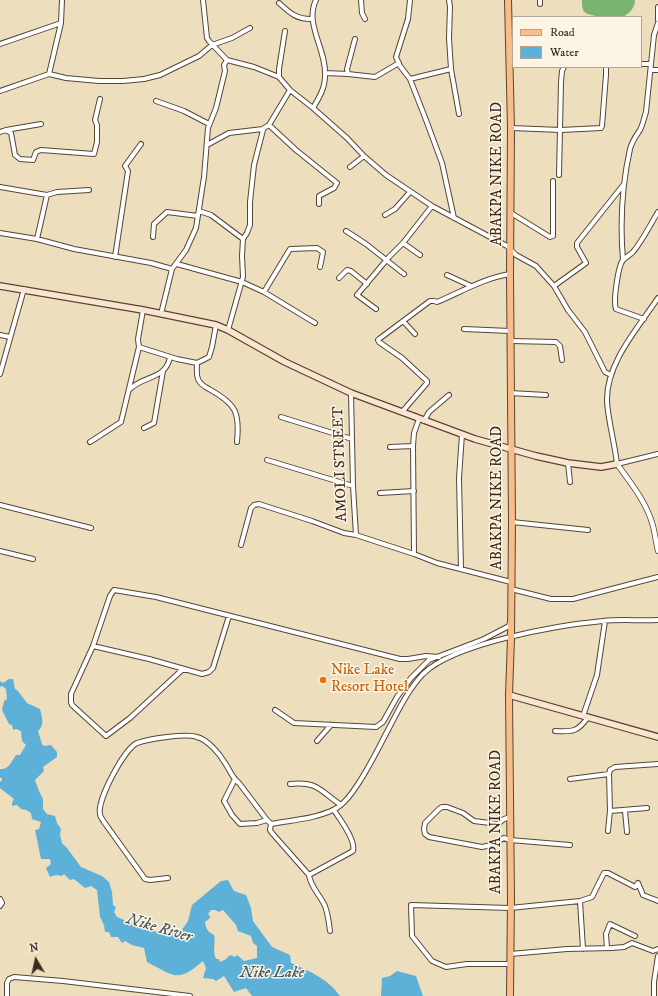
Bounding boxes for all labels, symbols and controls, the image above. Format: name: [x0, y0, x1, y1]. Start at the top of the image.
legend: [512, 16, 642, 68]
text: Road: [550, 25, 575, 40]
text: Water: [550, 45, 579, 60]
street label: ABAKPA NIKE ROAD: [489, 102, 507, 246]
street label: AMOLI STREET: [330, 406, 352, 522]
street label: ABAKPA NIKE ROAD: [489, 426, 507, 570]
place label: Nike Lake Resort Hotel: [331, 662, 408, 697]
marker: Nike Lake Resort Hotel: [318, 675, 328, 685]
street label: ABAKPA NIKE ROAD: [488, 750, 506, 894]
water label: Nike River: [124, 910, 194, 948]
north arrow: [16, 940, 56, 980]
text: N: [29, 941, 40, 956]
water label: Nike Lake: [240, 964, 304, 984]

